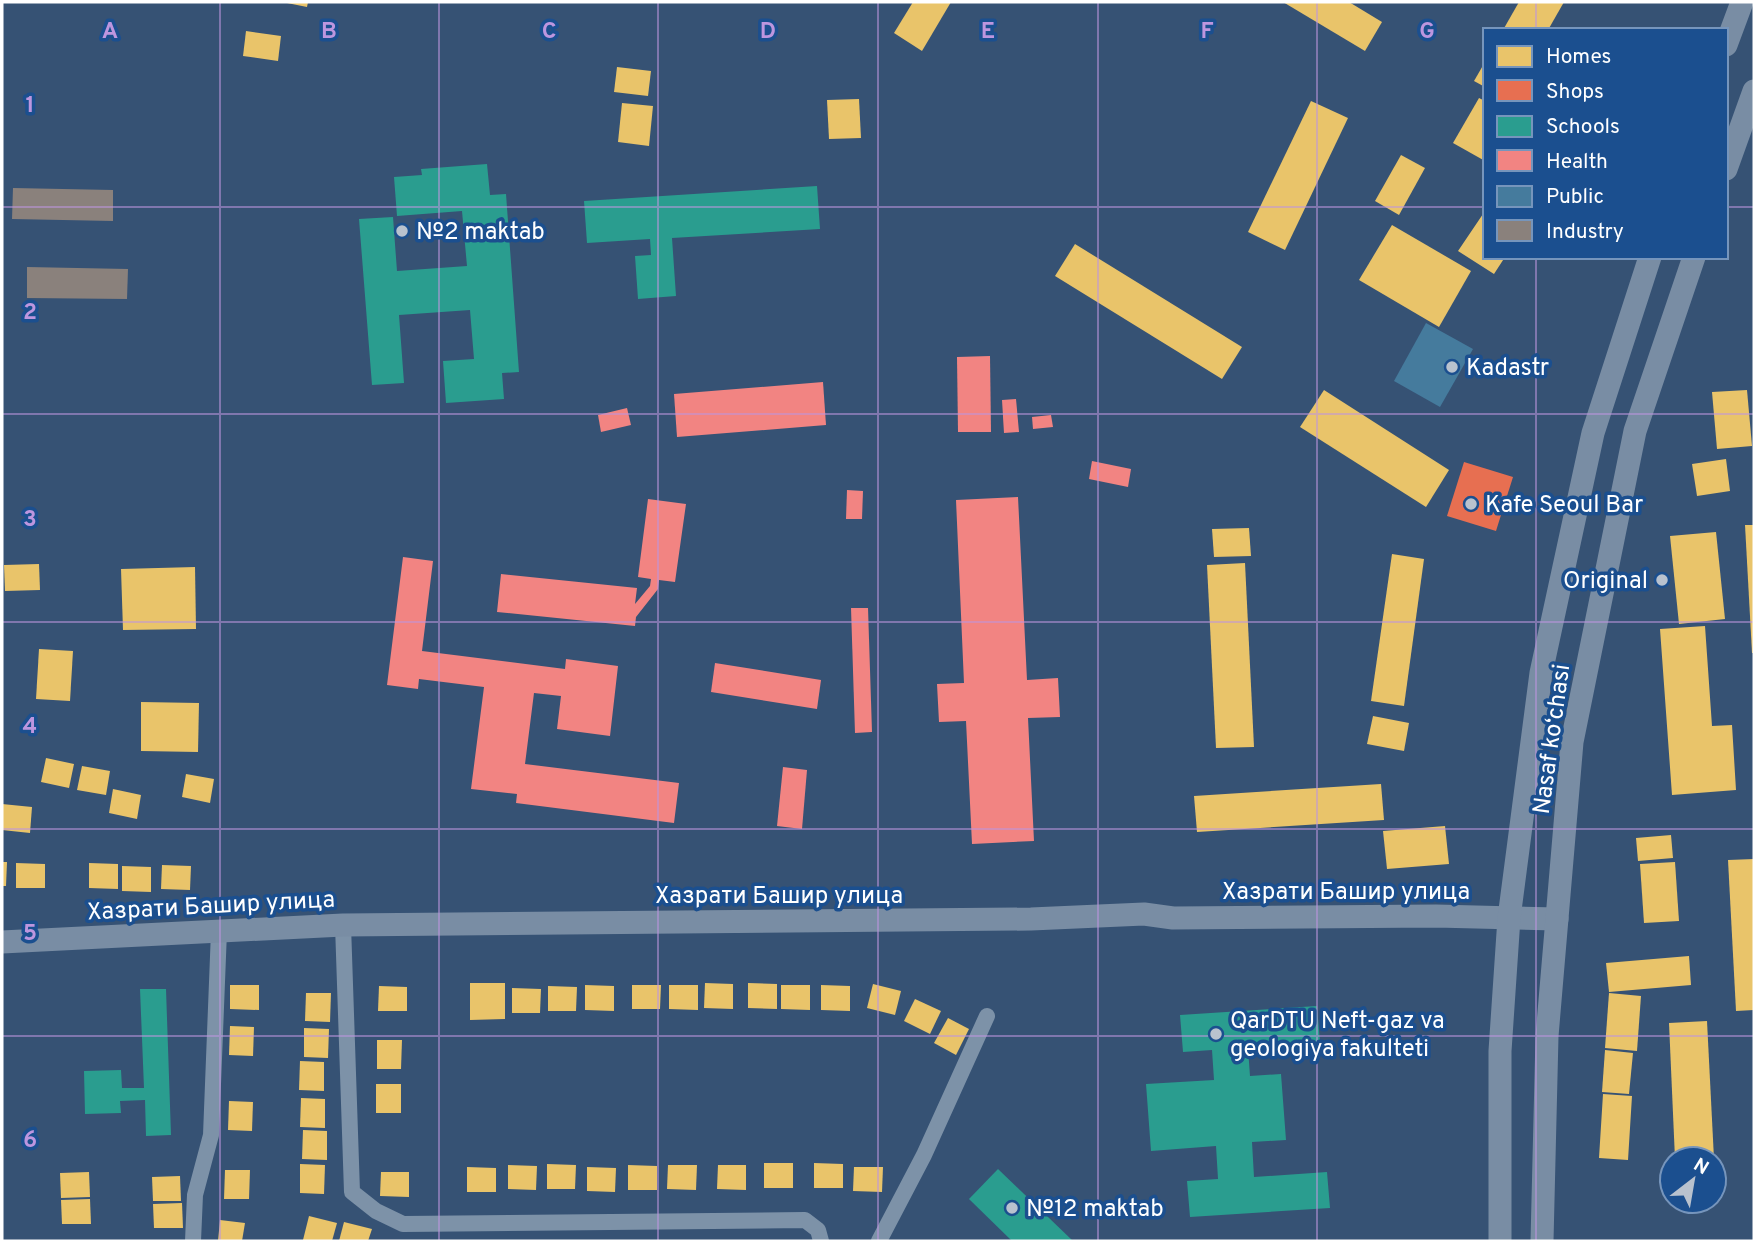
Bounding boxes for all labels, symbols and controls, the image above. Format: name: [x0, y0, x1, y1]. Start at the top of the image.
text: A: [102, 18, 118, 47]
text: B: [321, 18, 337, 47]
text: C: [542, 18, 556, 47]
text: D: [760, 18, 776, 47]
text: E: [981, 18, 995, 47]
text: F: [1200, 18, 1214, 47]
text: G: [1419, 18, 1435, 47]
legend: [1483, 28, 1728, 259]
text: Homes: [1546, 44, 1611, 71]
text: Shops: [1546, 79, 1604, 106]
text: 1: [25, 92, 35, 121]
text: Schools: [1546, 114, 1620, 141]
text: Health: [1546, 149, 1608, 176]
text: Public: [1546, 184, 1604, 211]
place label: №2 maktab: [416, 218, 545, 248]
text: Industry: [1546, 219, 1624, 246]
marker: №2 maktab: [394, 223, 410, 239]
text: 2: [23, 299, 37, 328]
place label: Kadastr: [1466, 354, 1549, 384]
marker: Kadastr: [1444, 359, 1460, 375]
place label: Kafe Seoul Bar: [1485, 491, 1643, 521]
marker: Kafe Seoul Bar: [1463, 496, 1479, 512]
text: 3: [23, 506, 37, 535]
place label: Original: [1563, 567, 1648, 597]
marker: Original: [1654, 572, 1670, 588]
street label: Nasaf ko‘chasi: [1528, 662, 1578, 816]
text: 4: [23, 713, 37, 742]
street label: Хазрати Башир улица: [1222, 878, 1470, 908]
street label: Хазрати Башир улица: [655, 882, 903, 912]
street label: Хазрати Башир улица: [86, 886, 336, 928]
text: 5: [23, 920, 37, 949]
place label: QarDTU Neft-gaz va geologiya fakulteti: [1230, 1007, 1445, 1065]
marker: QarDTU Neft-gaz va geologiya fakulteti: [1208, 1026, 1224, 1042]
text: 6: [23, 1127, 37, 1156]
north arrow: [1658, 1145, 1728, 1215]
text: N: [1689, 1153, 1713, 1181]
place label: №12 maktab: [1026, 1195, 1164, 1225]
marker: №12 maktab: [1004, 1200, 1020, 1216]

